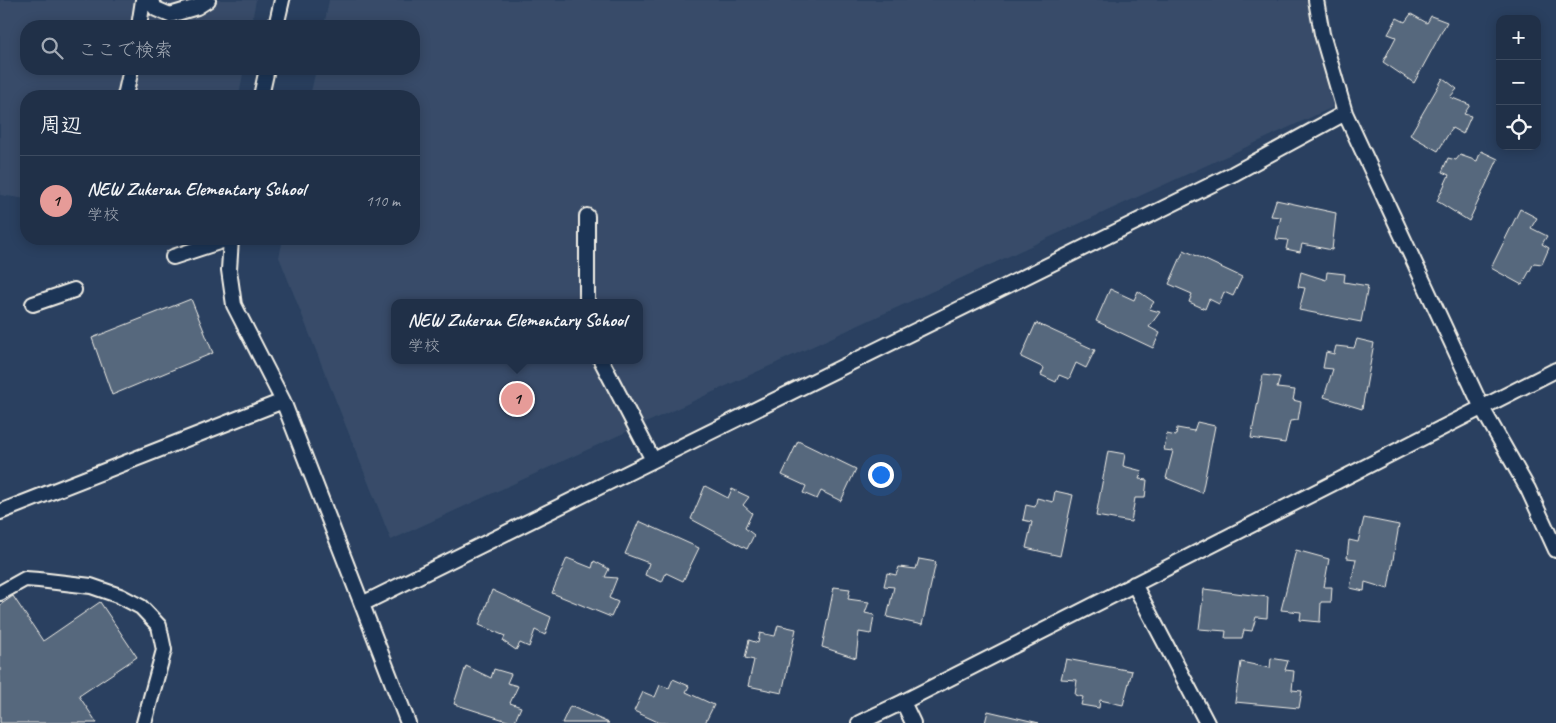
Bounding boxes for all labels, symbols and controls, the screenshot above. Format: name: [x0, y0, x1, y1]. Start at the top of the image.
map controls: [1496, 15, 1541, 150]
button: +: [1496, 15, 1541, 60]
search box: [20, 20, 420, 75]
icon: search: [38, 34, 66, 62]
text: ここで検索: [78, 38, 173, 62]
button: −: [1496, 60, 1541, 105]
button: locate: [1496, 105, 1541, 150]
text: 周辺: [40, 112, 82, 138]
text: NEW Zukeran Elementary School: [87, 177, 306, 201]
text: 1: [52, 191, 60, 211]
text: 110 m: [366, 191, 400, 211]
text: 学校: [87, 205, 119, 225]
popup: [391, 299, 643, 364]
text: NEW Zukeran Elementary School: [408, 308, 626, 332]
text: 学校: [408, 336, 440, 356]
pin: 1: [501, 380, 533, 418]
your location: [868, 462, 894, 488]

